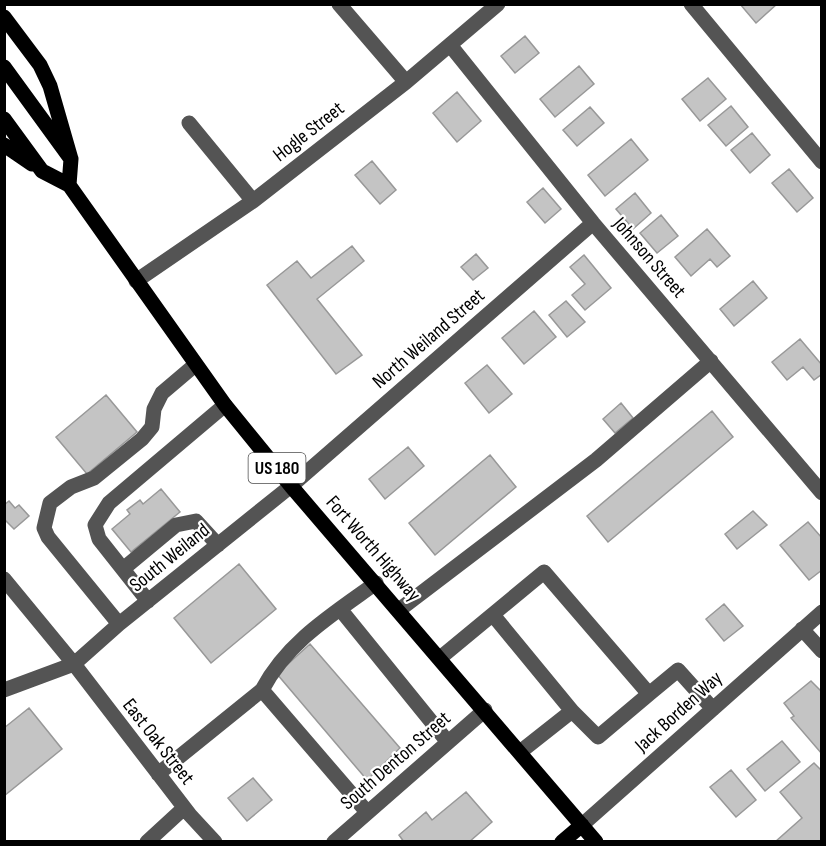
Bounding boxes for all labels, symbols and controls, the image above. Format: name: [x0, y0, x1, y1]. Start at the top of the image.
street label: Hogle Street: [268, 97, 349, 167]
street label: Johnson Street: [607, 212, 691, 303]
street label: North Weiland Street: [368, 284, 490, 394]
road number: US 180: [248, 453, 306, 483]
street label: Fort Worth Highway: [321, 491, 426, 607]
street label: South Weiland: [125, 518, 214, 597]
street label: Jack Borden Way: [629, 666, 727, 758]
street label: East Oak Street: [117, 694, 199, 789]
street label: South Denton Street: [336, 706, 456, 815]

